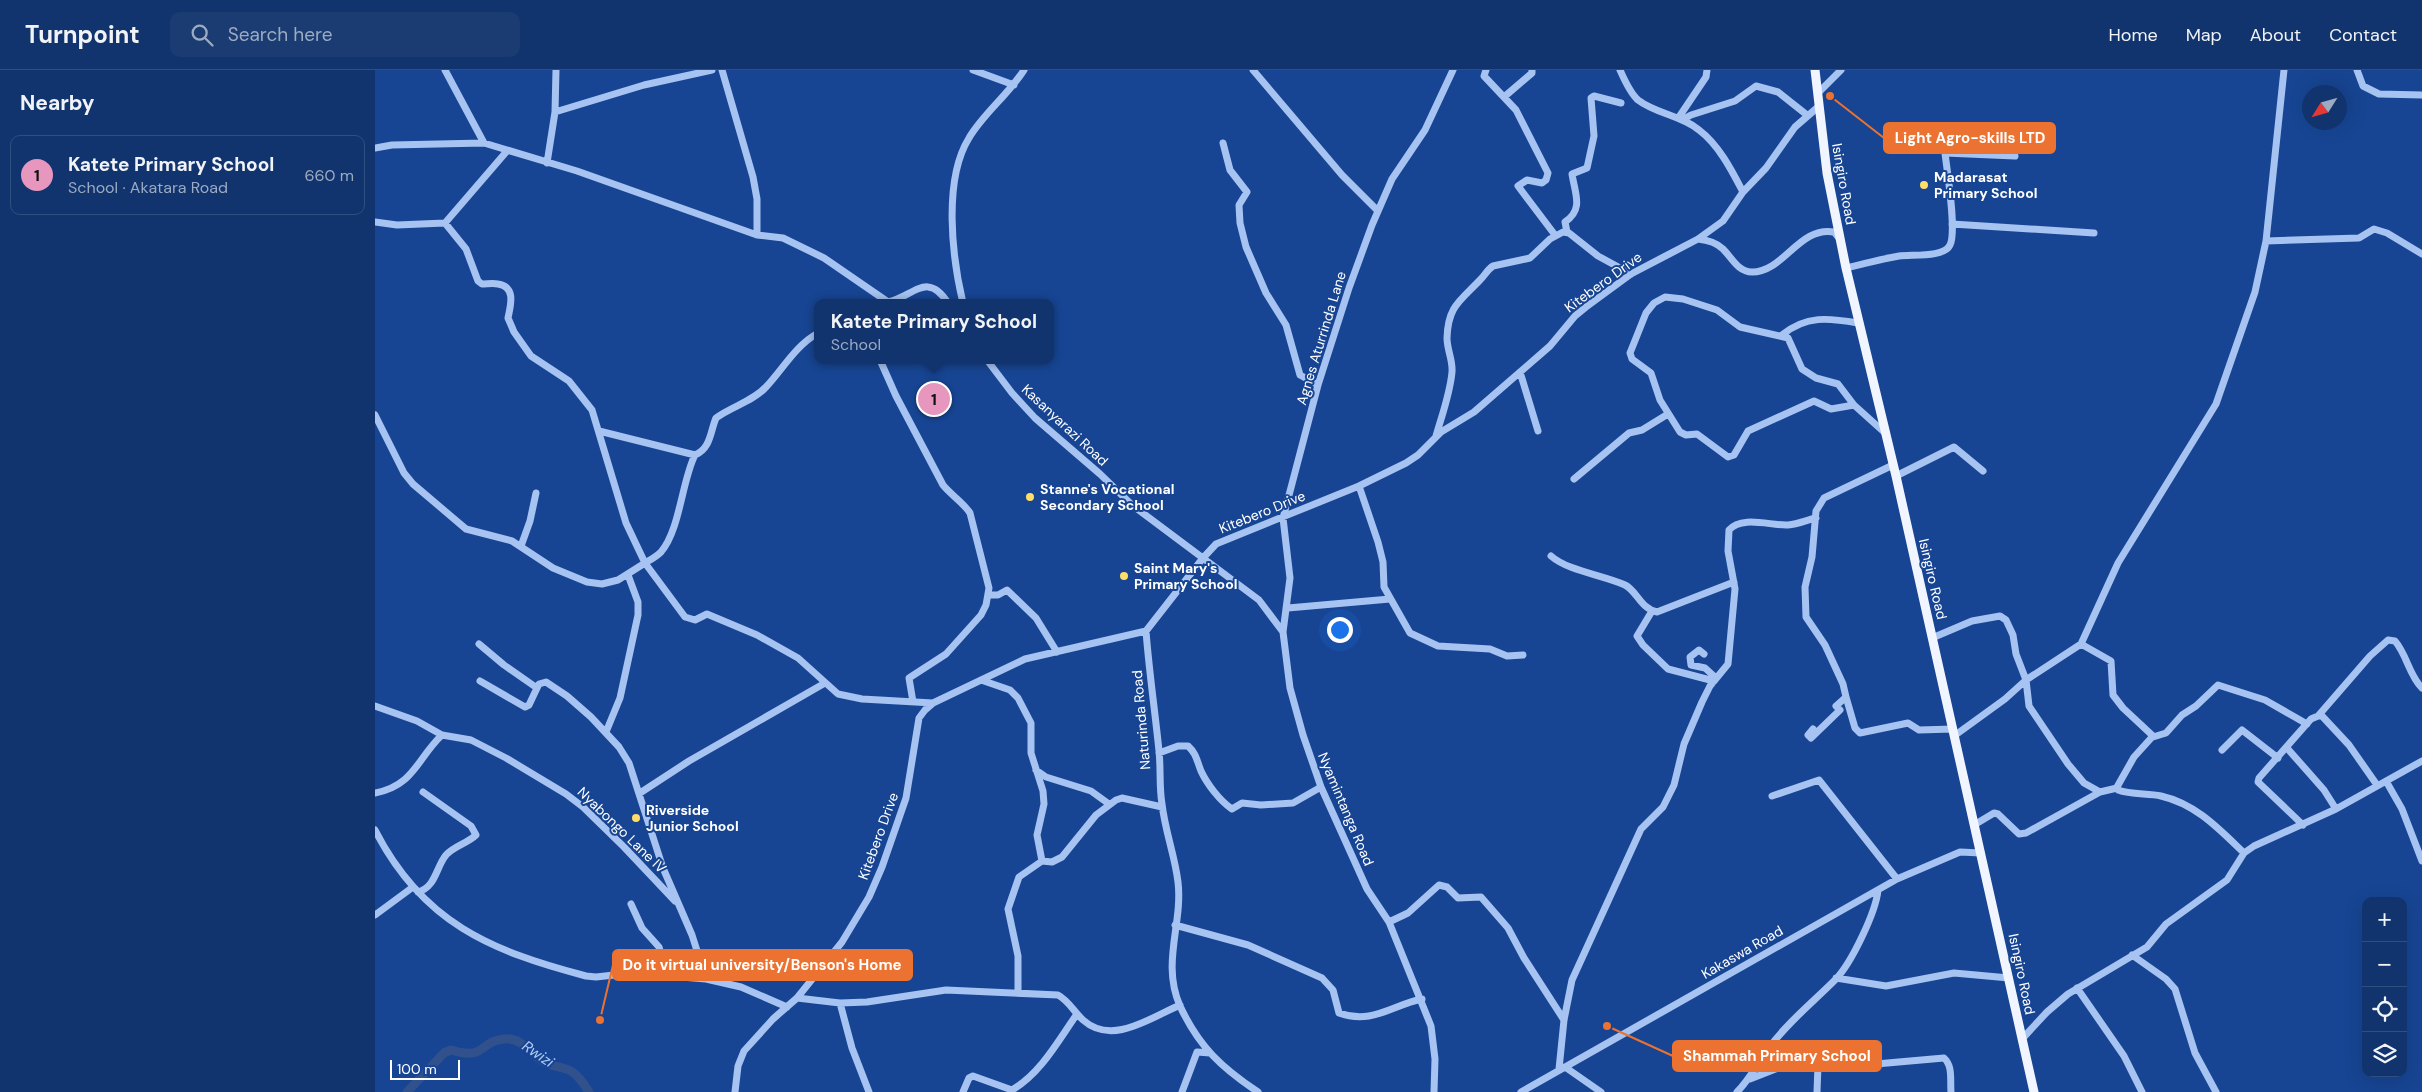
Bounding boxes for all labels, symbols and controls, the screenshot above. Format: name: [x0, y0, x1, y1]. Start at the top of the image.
search box: [170, 12, 520, 57]
text: Turnpoint: [25, 19, 140, 50]
icon: search: [188, 21, 216, 49]
text: Search here: [228, 22, 333, 47]
text: Home: [2108, 23, 2158, 47]
text: Map: [2186, 23, 2222, 47]
text: About: [2250, 23, 2301, 47]
text: Contact: [2329, 23, 2397, 47]
north arrow: [2302, 85, 2347, 130]
text: Nearby: [20, 89, 94, 117]
callout: Light Agro-skills LTD: [1884, 123, 2055, 153]
text: Light Agro-skills LTD: [1895, 128, 2045, 148]
street label: Isingiro Road: [1828, 142, 1860, 226]
text: Katete Primary School: [68, 152, 274, 177]
text: 1: [34, 165, 40, 186]
text: 660 m: [304, 165, 354, 186]
place label: Madarasat Primary School: [1934, 168, 2037, 202]
text: School · Akatara Road: [68, 177, 228, 198]
marker: Madarasat Primary School: [1918, 179, 1930, 191]
street label: Kitebero Drive: [1561, 248, 1645, 316]
street label: Agnes Aturrinda Lane: [1292, 269, 1350, 407]
popup: [814, 299, 1054, 364]
text: Katete Primary School: [831, 309, 1037, 334]
text: School: [831, 334, 881, 355]
pin: 1: [918, 380, 950, 418]
street label: Kasanyarazi Road: [1018, 380, 1112, 470]
place label: Stanne's Vocational Secondary School: [1040, 480, 1174, 514]
street label: Kitebero Drive: [1216, 486, 1308, 538]
marker: Stanne's Vocational Secondary School: [1024, 491, 1036, 503]
street label: Isingiro Road: [1915, 537, 1951, 621]
place label: Saint Mary's Primary School: [1134, 559, 1237, 593]
marker: Saint Mary's Primary School: [1118, 570, 1130, 582]
your location: [1327, 617, 1353, 643]
street label: Naturinda Road: [1128, 669, 1154, 771]
street label: Nyamintanga Road: [1314, 750, 1378, 868]
street label: Nyabongo Lane IV: [574, 783, 671, 877]
street label: Kitebero Drive: [854, 790, 902, 882]
place label: Riverside Junior School: [646, 801, 739, 835]
marker: Riverside Junior School: [630, 812, 642, 824]
map controls: [2362, 897, 2407, 1077]
button: +: [2362, 897, 2407, 942]
street label: Kakaswa Road: [1698, 921, 1786, 983]
street label: Isingiro Road: [2005, 932, 2039, 1016]
button: −: [2362, 942, 2407, 987]
callout: Do it virtual university/Benson's Home: [613, 950, 912, 980]
text: Do it virtual university/Benson's Home: [622, 955, 902, 975]
button: locate: [2362, 987, 2407, 1032]
button: layers: [2362, 1032, 2407, 1077]
water label: Rwizi: [518, 1036, 558, 1072]
callout: Shammah Primary School: [1673, 1041, 1881, 1071]
text: Shammah Primary School: [1683, 1046, 1871, 1066]
scale bar: [390, 1057, 460, 1080]
text: 100 m: [397, 1060, 437, 1078]

